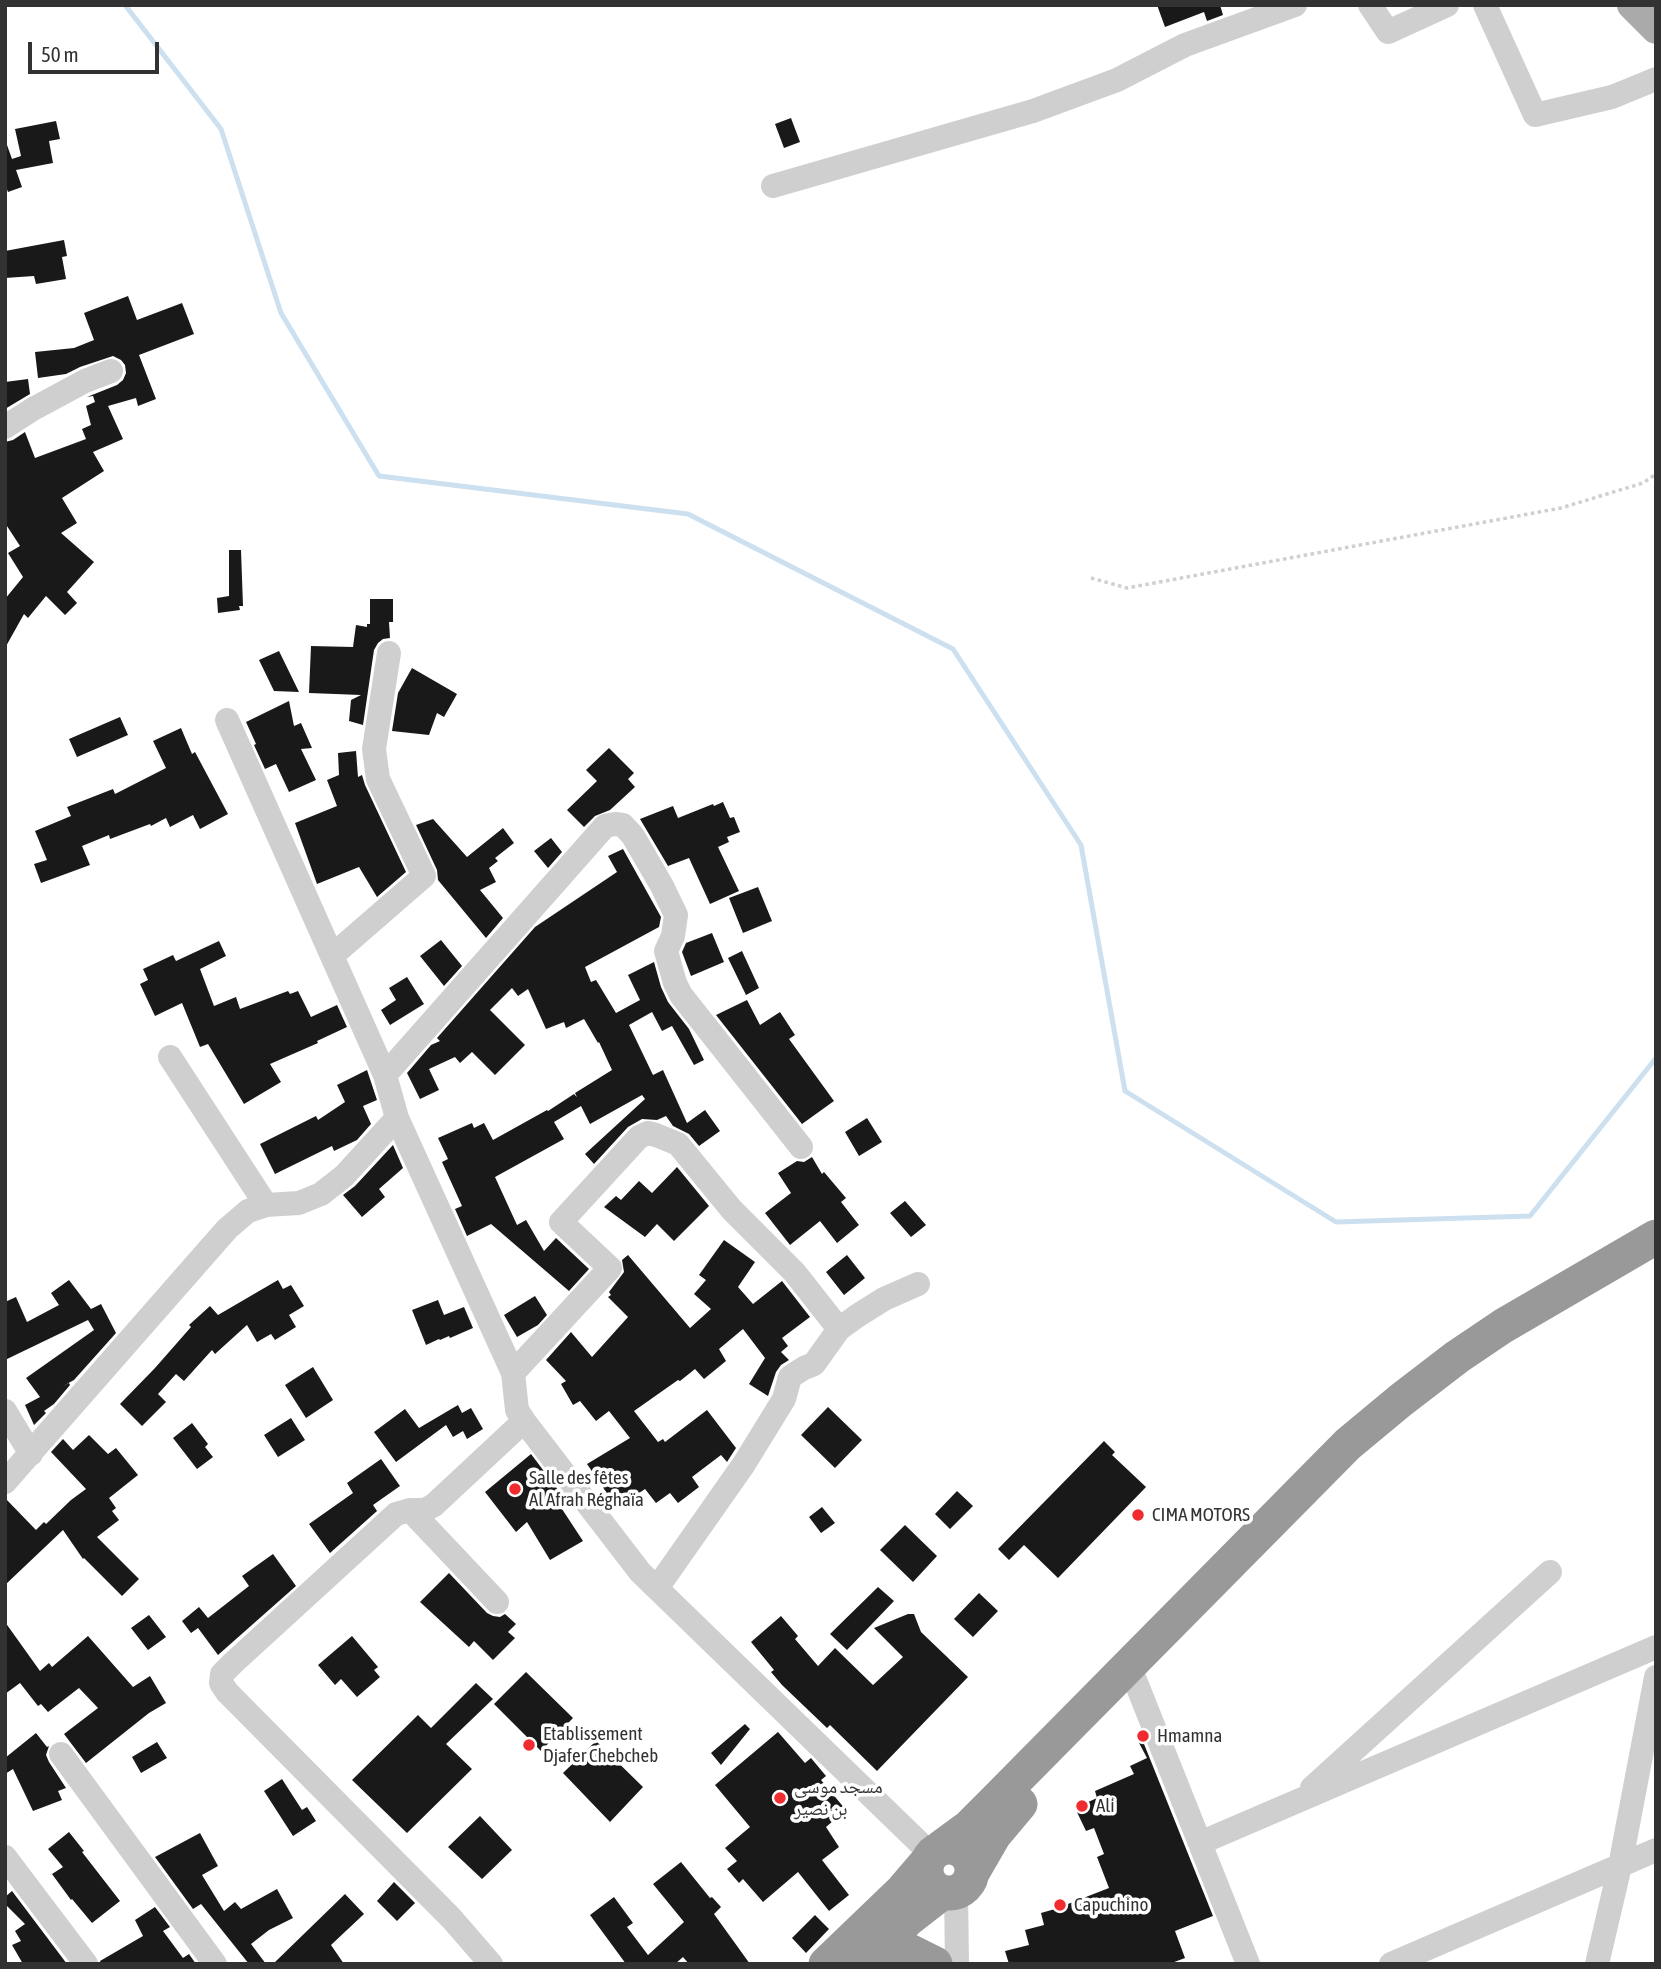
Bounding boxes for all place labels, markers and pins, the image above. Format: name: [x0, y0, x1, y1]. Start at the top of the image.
place label: Salle des fêtes Al Afrah Réghaïa: [529, 1467, 644, 1511]
marker: Salle des fêtes Al Afrah Réghaïa: [507, 1481, 523, 1497]
place label: CIMA MOTORS: [1152, 1504, 1250, 1526]
marker: CIMA MOTORS: [1130, 1507, 1146, 1523]
place label: Etablissement Djafer Chebcheb: [543, 1723, 658, 1767]
place label: Hmamna: [1157, 1725, 1222, 1747]
marker: Hmamna: [1135, 1728, 1151, 1744]
marker: Etablissement Djafer Chebcheb: [521, 1737, 537, 1753]
place label: مسجد موسى بن نصير: [794, 1776, 883, 1820]
marker: مسجد موسى بن نصير: [772, 1790, 788, 1806]
place label: Ali: [1096, 1795, 1115, 1817]
marker: Ali: [1074, 1798, 1090, 1814]
place label: Capuchino: [1074, 1894, 1148, 1916]
marker: Capuchino: [1052, 1897, 1068, 1913]

